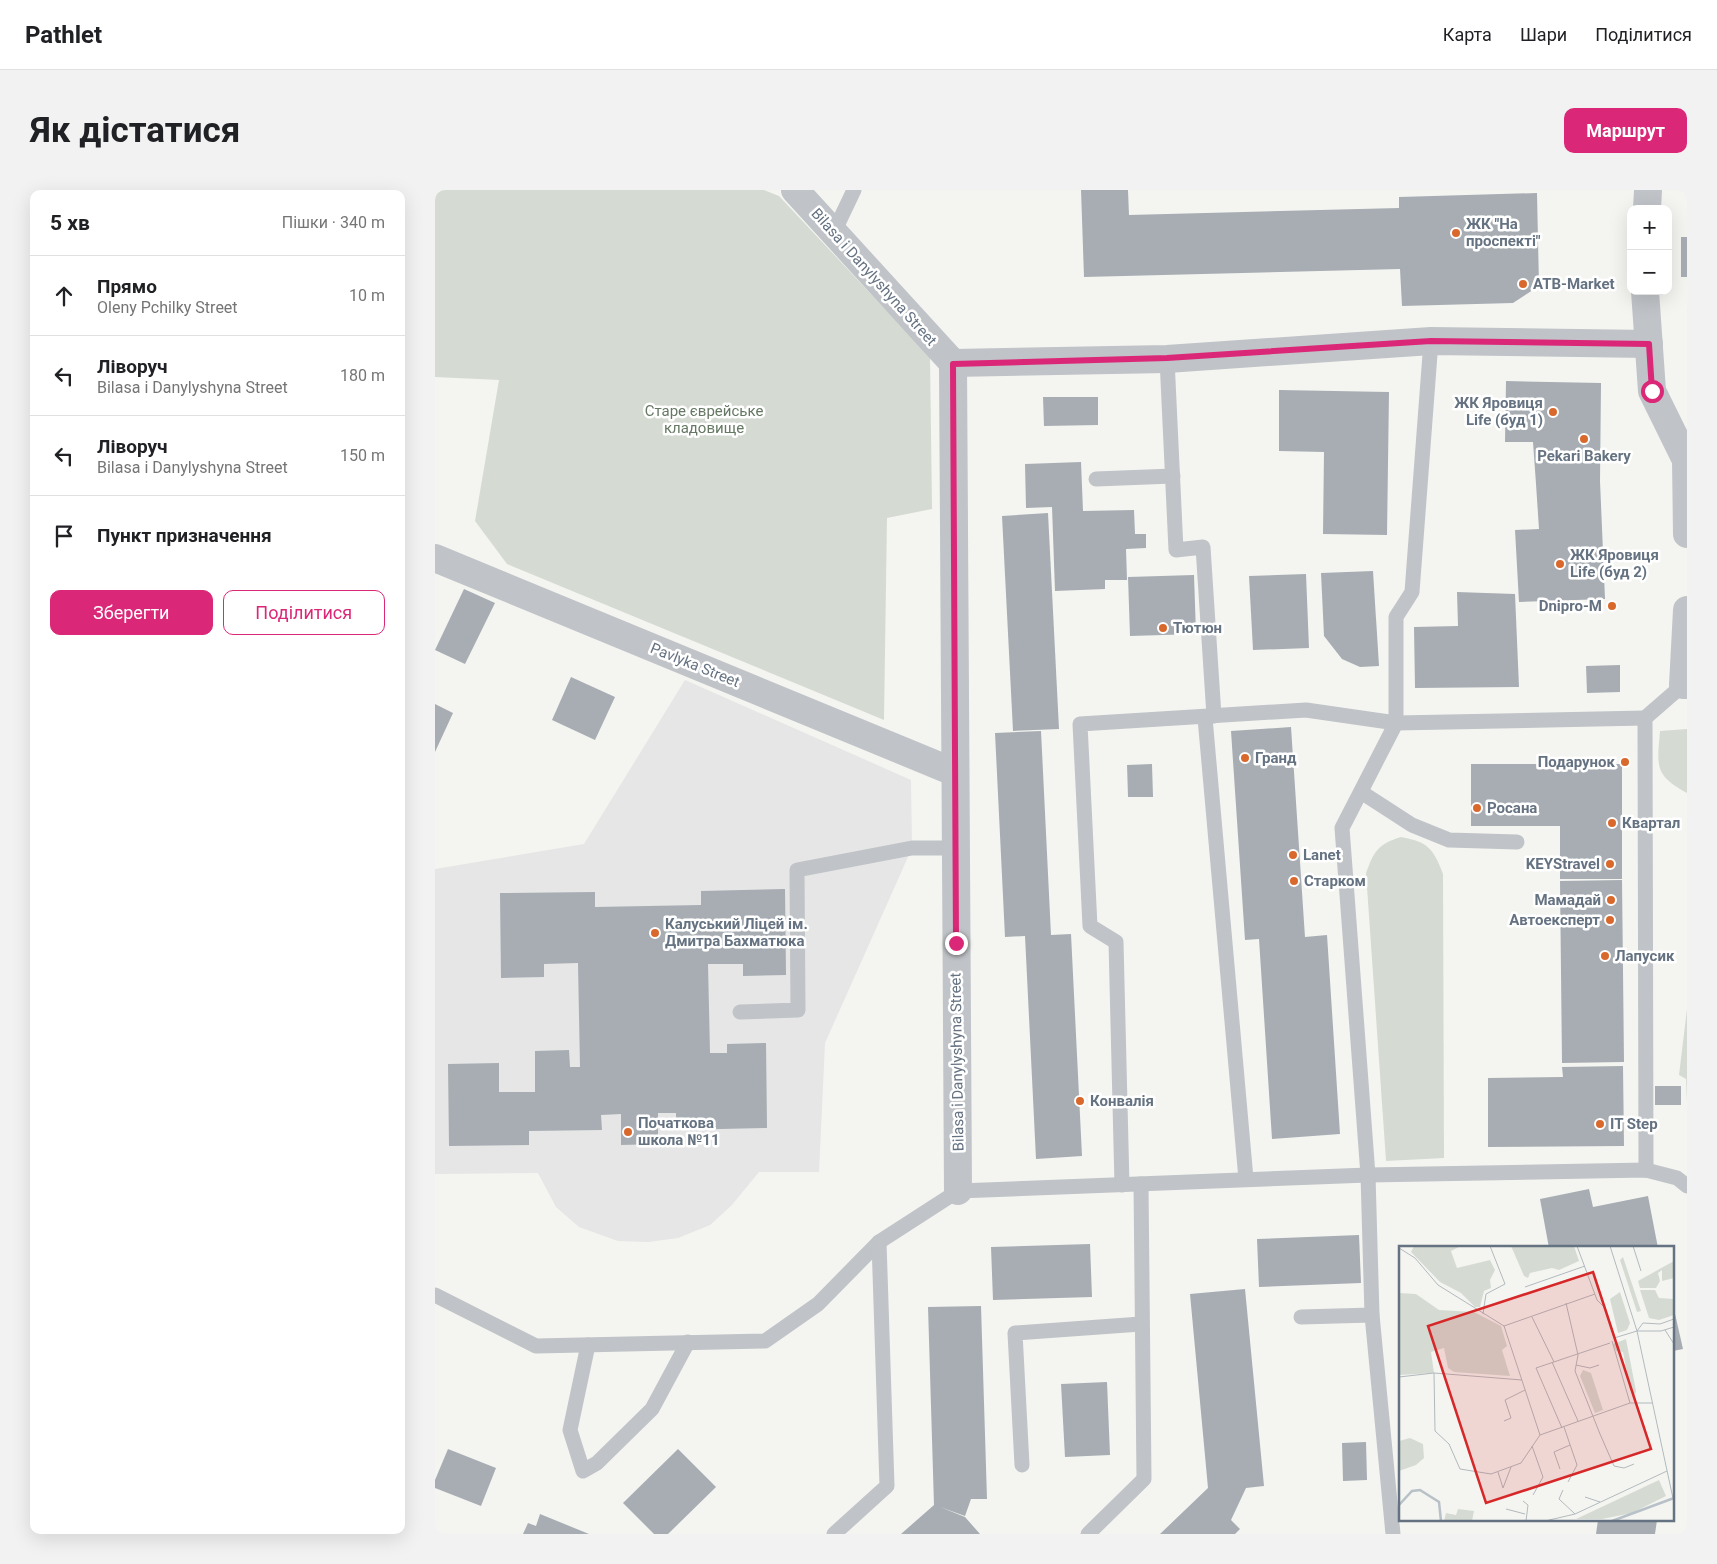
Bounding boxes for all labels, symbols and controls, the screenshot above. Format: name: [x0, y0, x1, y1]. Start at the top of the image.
text: Pathlet: [25, 21, 102, 49]
text: Карта: [1443, 24, 1492, 45]
text: Шари: [1520, 24, 1567, 45]
text: Поділитися: [1595, 24, 1692, 45]
button: Маршрут: [1564, 108, 1687, 153]
text: Як дістатися: [30, 110, 240, 151]
street label: Bilasa i Danylyshyna Street: [808, 205, 941, 350]
map controls: [1627, 205, 1672, 295]
button: +: [1627, 205, 1672, 250]
text: 5 хв: [50, 211, 90, 235]
text: Пішки · 340 m: [282, 213, 385, 232]
place label: ЖК "На проспекті": [1466, 215, 1541, 250]
marker: ЖК "На проспекті": [1450, 227, 1462, 239]
button: −: [1627, 250, 1672, 295]
text: Прямо: [97, 275, 157, 298]
place label: ATB-Market: [1533, 275, 1615, 293]
marker: ATB-Market: [1517, 278, 1529, 290]
icon: ahead: [50, 282, 78, 310]
text: 10 m: [349, 286, 385, 305]
text: Oleny Pchilky Street: [97, 298, 238, 317]
text: Ліворуч: [97, 355, 168, 378]
icon: left: [50, 362, 78, 390]
text: 180 m: [340, 366, 385, 385]
text: Bilasa i Danylyshyna Street: [97, 378, 288, 397]
route start: [1641, 380, 1664, 403]
place label: ЖК Яровиця Life (буд 1): [1454, 394, 1543, 429]
park label: Старе єврейське кладовище: [645, 402, 763, 437]
marker: ЖК Яровиця Life (буд 1): [1547, 406, 1559, 418]
marker: Pekari Bakery: [1578, 433, 1590, 445]
text: Ліворуч: [97, 435, 168, 458]
icon: left: [50, 442, 78, 470]
text: 150 m: [340, 446, 385, 465]
place label: Pekari Bakery: [1537, 447, 1631, 465]
text: Bilasa i Danylyshyna Street: [97, 458, 288, 477]
icon: arrive: [50, 522, 78, 550]
text: Пункт призначення: [97, 524, 272, 547]
place label: ЖК Яровиця Life (буд 2): [1570, 546, 1659, 581]
marker: ЖК Яровиця Life (буд 2): [1554, 558, 1566, 570]
button: Зберегти: [50, 590, 213, 635]
button: Поділитися: [223, 590, 385, 635]
place label: Dnipro-M: [1539, 597, 1602, 615]
marker: Dnipro-M: [1606, 600, 1618, 612]
place label: Тютюн: [1173, 619, 1222, 637]
marker: Тютюн: [1157, 622, 1169, 634]
street label: Pavlyka Street: [648, 639, 742, 691]
place label: Гранд: [1255, 749, 1297, 767]
marker: Гранд: [1239, 752, 1251, 764]
place label: Подарунок: [1538, 753, 1616, 771]
marker: Подарунок: [1619, 756, 1631, 768]
place label: Росана: [1487, 799, 1537, 817]
marker: Росана: [1471, 802, 1483, 814]
place label: Квартал: [1622, 814, 1680, 832]
marker: Квартал: [1606, 817, 1618, 829]
place label: Lanet: [1303, 846, 1341, 864]
marker: Lanet: [1287, 849, 1299, 861]
place label: KEYStravel: [1526, 855, 1600, 873]
marker: KEYStravel: [1604, 858, 1616, 870]
place label: Старком: [1304, 872, 1366, 890]
marker: Старком: [1288, 875, 1300, 887]
place label: Мамадай: [1534, 891, 1601, 909]
marker: Мамадай: [1605, 894, 1617, 906]
place label: Автоексперт: [1509, 911, 1600, 929]
marker: Автоексперт: [1604, 914, 1616, 926]
place label: Калуський Ліцей ім. Дмитра Бахматюка: [665, 915, 808, 950]
marker: Калуський Ліцей ім. Дмитра Бахматюка: [649, 927, 661, 939]
route end: [945, 932, 968, 955]
place label: Лапусик: [1615, 947, 1675, 965]
marker: Лапусик: [1599, 950, 1611, 962]
street label: Bilasa i Danylyshyna Street: [946, 972, 968, 1152]
place label: Конвалія: [1090, 1092, 1154, 1110]
marker: Конвалія: [1074, 1095, 1086, 1107]
place label: Початкова школа №11: [638, 1114, 720, 1149]
place label: IT Step: [1610, 1115, 1658, 1133]
marker: IT Step: [1594, 1118, 1606, 1130]
marker: Початкова школа №11: [622, 1126, 634, 1138]
inset map: [1399, 1246, 1675, 1522]

